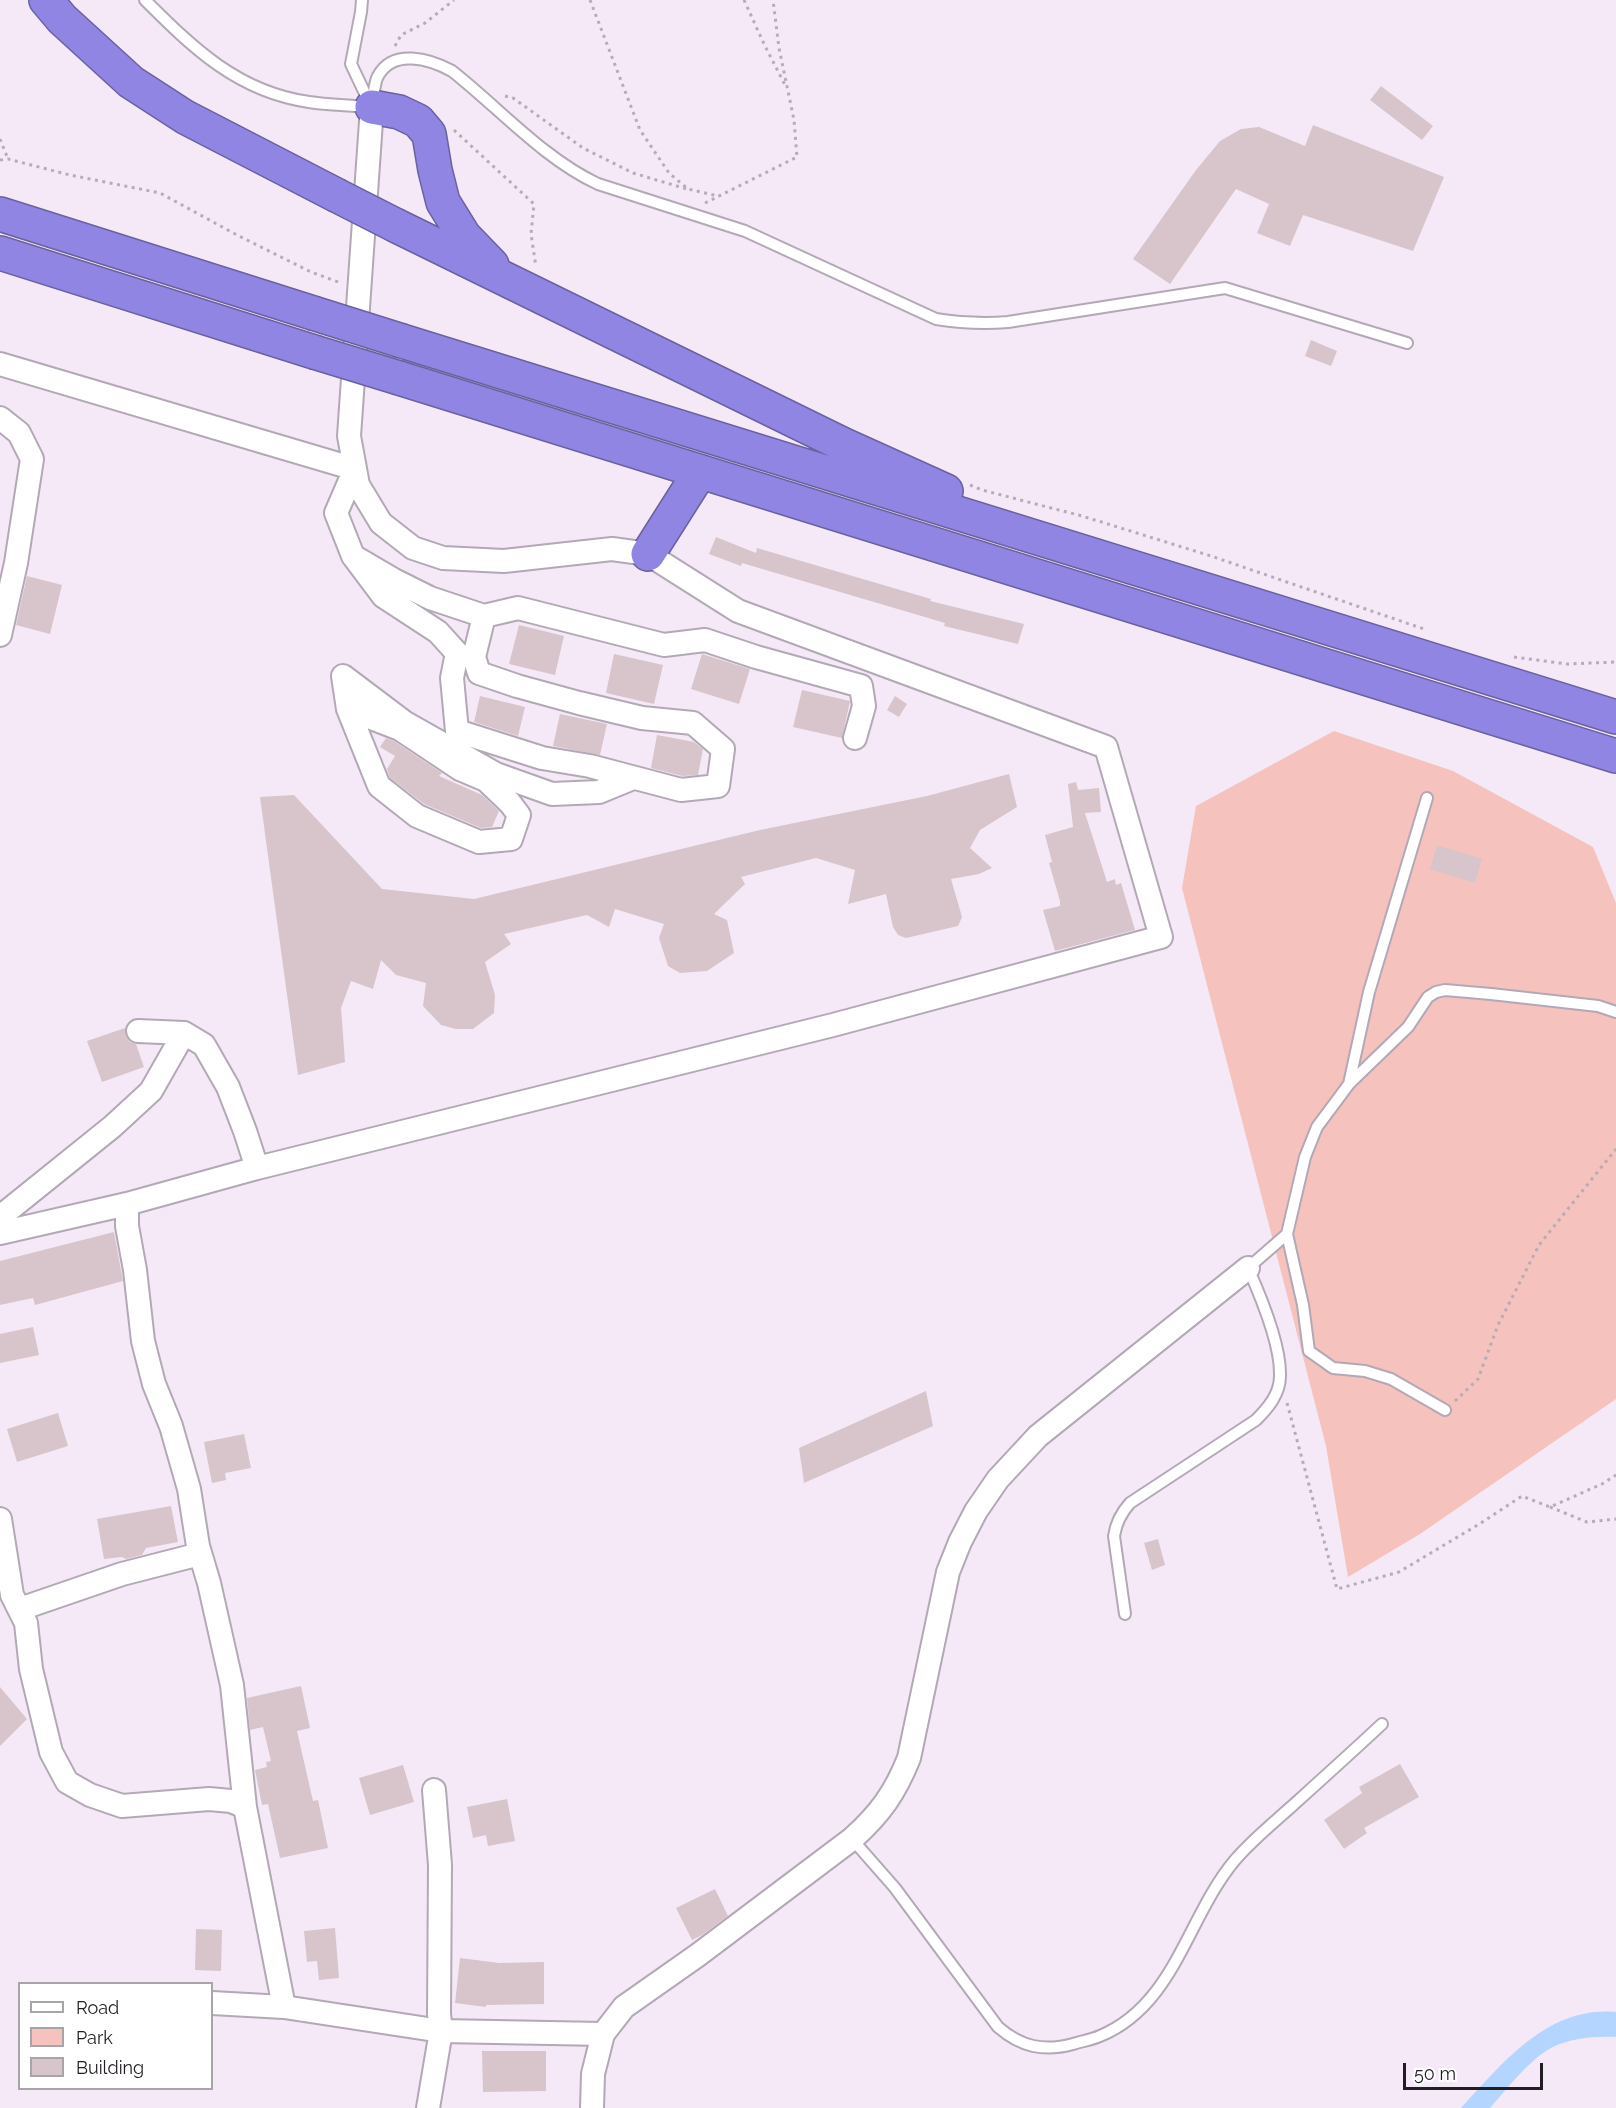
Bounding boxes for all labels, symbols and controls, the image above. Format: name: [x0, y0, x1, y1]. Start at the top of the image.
legend: [18, 1982, 213, 2090]
text: Road: [76, 1997, 119, 2018]
text: Park: [76, 2027, 113, 2048]
scale bar: [1406, 2051, 1546, 2089]
text: Building: [76, 2057, 144, 2078]
text: 50 m: [1414, 2063, 1456, 2084]

